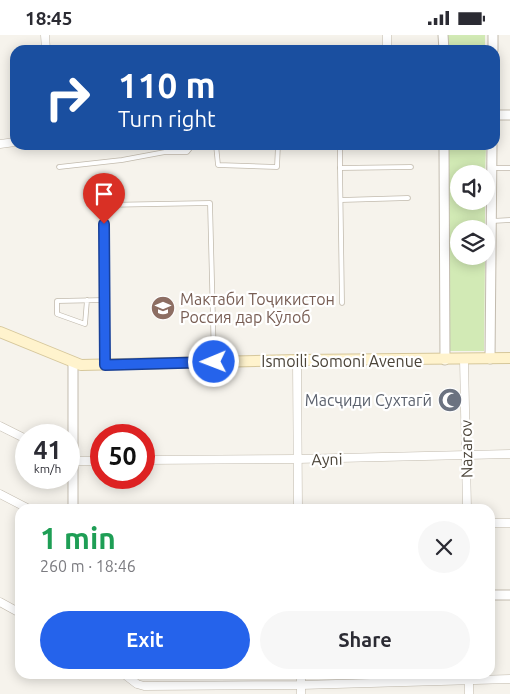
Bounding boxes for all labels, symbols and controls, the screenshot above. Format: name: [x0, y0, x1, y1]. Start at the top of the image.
text: 18:45: [25, 7, 73, 29]
icon: right: [35, 65, 100, 130]
text: 110 m: [118, 65, 216, 105]
text: Turn right: [118, 106, 216, 131]
map controls: [450, 165, 495, 265]
button: sound: [450, 165, 495, 210]
pin: [83, 173, 125, 224]
icon: arrive: [90, 180, 118, 208]
button: layers: [450, 220, 495, 265]
place label: Мактаби Тоҷикистон Россия дар Кӯлоб: [180, 290, 335, 326]
school or university icon: Мактаби Тоҷикистон Россия дар Кӯлоб: [150, 295, 176, 321]
position arrow: [187, 335, 239, 387]
street label: Ismoili Somoni Avenue: [261, 352, 423, 370]
mosque icon: Масҷиди Сухтагӣ: [437, 387, 463, 413]
place label: Масҷиди Сухтагӣ: [305, 391, 432, 409]
street label: Nazarov: [456, 419, 476, 478]
speed limit sign: 50: [90, 424, 155, 489]
text: 41: [33, 436, 62, 464]
street label: Ayni: [311, 450, 343, 468]
text: km/h: [34, 462, 61, 475]
text: 1 min: [40, 521, 116, 555]
button: close: [418, 521, 470, 573]
text: 260 m · 18:46: [40, 557, 136, 575]
button: Exit: [40, 611, 250, 669]
button: Share: [260, 611, 470, 669]

